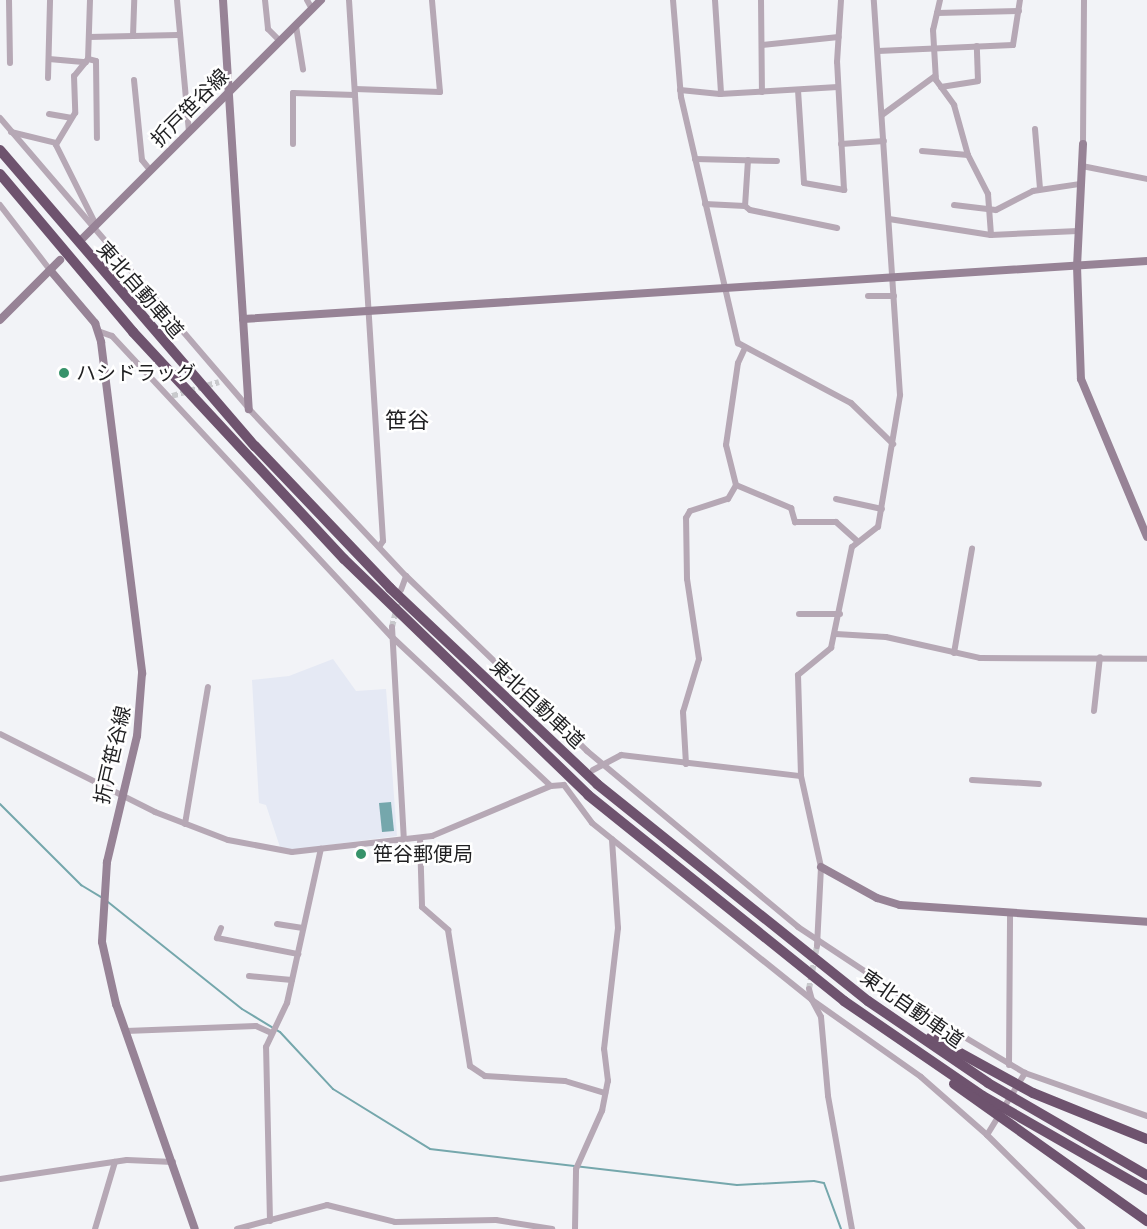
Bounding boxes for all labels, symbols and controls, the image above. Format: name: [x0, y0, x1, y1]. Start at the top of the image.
street label: 折戸笹谷線: [146, 64, 234, 152]
street label: 東北自動車道: [92, 237, 188, 343]
place label: ハシドラッグ: [76, 361, 196, 385]
marker: ハシドラッグ: [57, 366, 71, 380]
district label: 笹谷: [385, 408, 429, 434]
street label: 東北自動車道: [485, 654, 589, 754]
street label: 折戸笹谷線: [90, 704, 136, 806]
place label: 笹谷郵便局: [373, 842, 473, 866]
marker: 笹谷郵便局: [354, 847, 368, 861]
street label: 東北自動車道: [856, 965, 968, 1053]

